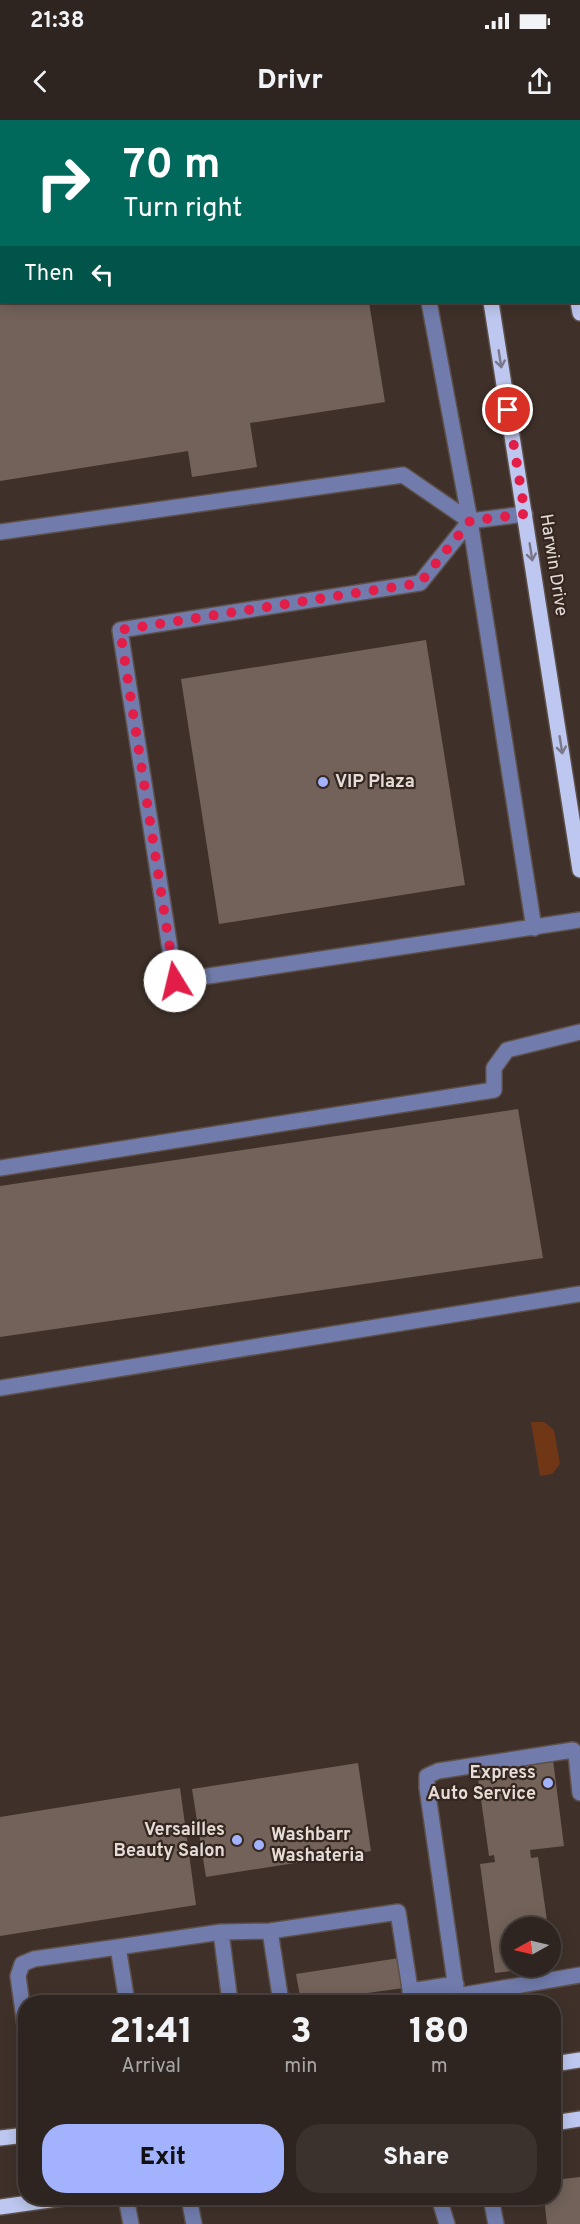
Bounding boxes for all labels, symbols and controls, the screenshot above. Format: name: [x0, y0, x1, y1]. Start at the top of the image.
text: 21:38: [30, 8, 85, 35]
text: Drivr: [257, 64, 323, 98]
icon: back: [24, 65, 57, 98]
icon: share: [523, 65, 556, 98]
text: 70 m: [123, 140, 221, 193]
icon: right: [24, 144, 102, 222]
text: Turn right: [123, 192, 242, 226]
icon: left: [86, 258, 119, 291]
text: Then: [24, 261, 74, 288]
one-way arrow: [495, 349, 506, 369]
pin: [482, 384, 533, 435]
icon: arrive: [491, 393, 524, 426]
street label: Harwin Drive: [534, 512, 572, 618]
one-way arrow: [526, 541, 537, 561]
one-way arrow: [555, 734, 566, 754]
place label: VIP Plaza: [335, 771, 415, 794]
marker: VIP Plaza: [316, 775, 330, 789]
position arrow: [143, 949, 207, 1013]
place label: Express Auto Service: [427, 1762, 536, 1806]
marker: Express Auto Service: [541, 1776, 555, 1790]
place label: Versailles Beauty Salon: [113, 1819, 225, 1863]
place label: Washbarr Washateria: [271, 1824, 364, 1868]
marker: Versailles Beauty Salon: [230, 1833, 244, 1847]
marker: Washbarr Washateria: [252, 1838, 266, 1852]
north arrow: [501, 1917, 561, 1977]
map controls: [501, 1917, 561, 1977]
text: 21:41: [109, 2010, 193, 2056]
text: 3: [290, 2010, 312, 2056]
text: 180: [409, 2010, 470, 2056]
text: Arrival: [121, 2054, 181, 2080]
text: min: [284, 2054, 318, 2080]
text: m: [431, 2054, 448, 2080]
button: Exit: [42, 2124, 284, 2193]
button: Share: [296, 2124, 537, 2193]

